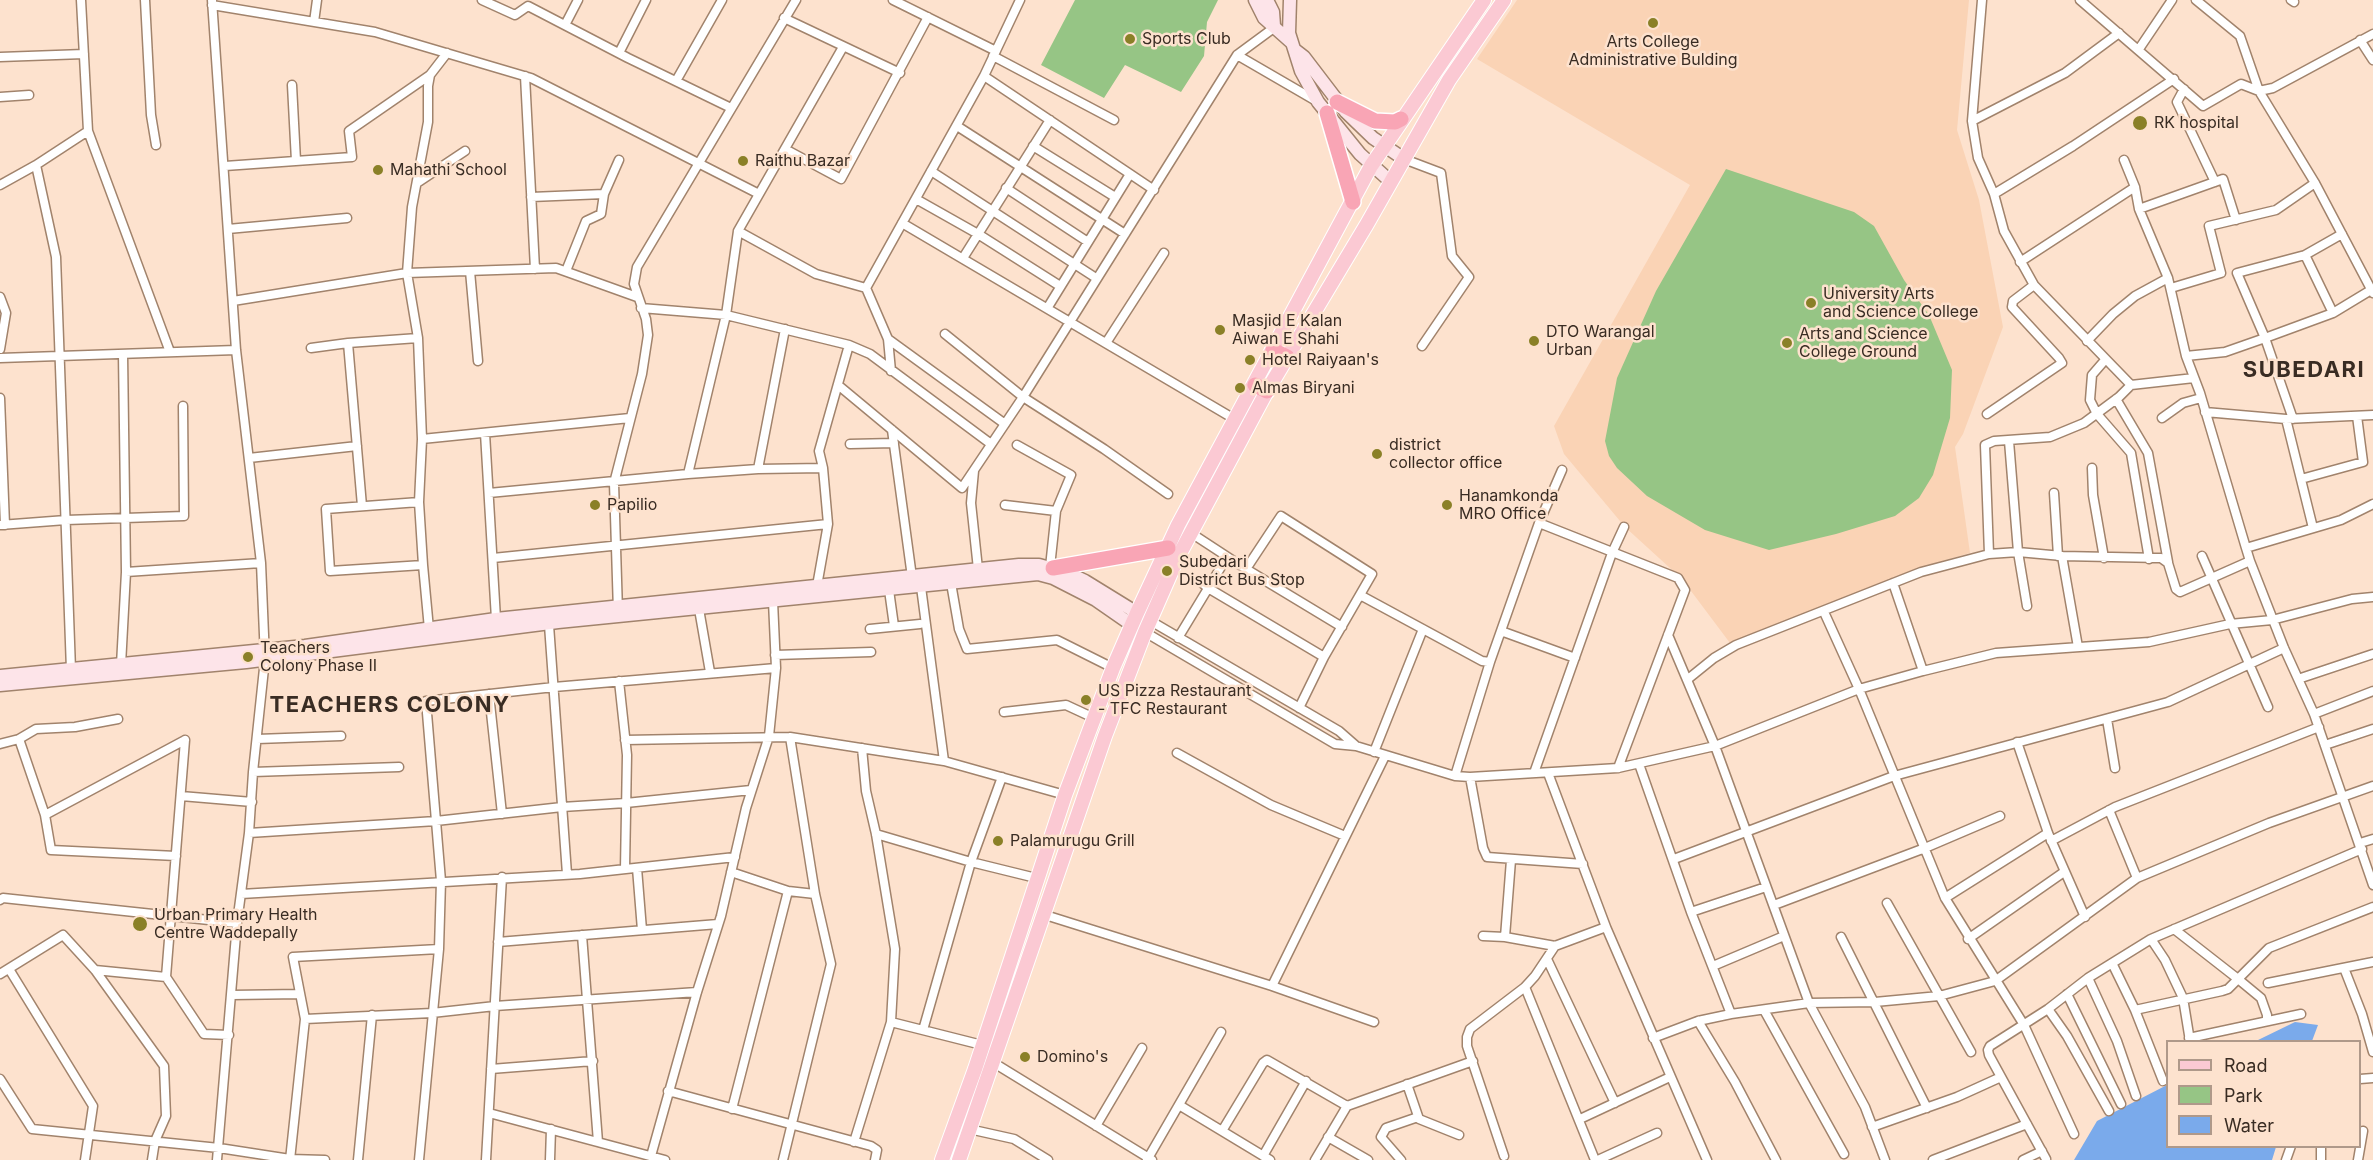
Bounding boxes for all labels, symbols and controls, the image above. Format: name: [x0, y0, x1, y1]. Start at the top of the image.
marker: Arts College Administrative Bulding: [1646, 16, 1660, 30]
place label: Sports Club: [1142, 29, 1231, 49]
marker: Sports Club: [1123, 32, 1137, 46]
place label: Arts College Administrative Bulding: [1568, 32, 1738, 70]
place label: RK hospital: [2154, 113, 2239, 133]
marker: RK hospital: [2131, 114, 2149, 132]
place label: Raithu Bazar: [755, 151, 850, 171]
marker: Raithu Bazar: [736, 154, 750, 168]
place label: Mahathi School: [390, 160, 507, 180]
marker: Mahathi School: [371, 163, 385, 177]
place label: University Arts and Science College: [1823, 284, 1978, 322]
marker: University Arts and Science College: [1804, 296, 1818, 310]
place label: Masjid E Kalan Aiwan E Shahi: [1232, 311, 1342, 349]
place label: DTO Warangal Urban: [1546, 322, 1655, 360]
marker: Masjid E Kalan Aiwan E Shahi: [1213, 323, 1227, 337]
place label: Arts and Science College Ground: [1799, 324, 1928, 362]
marker: DTO Warangal Urban: [1527, 334, 1541, 348]
marker: Arts and Science College Ground: [1780, 336, 1794, 350]
place label: Hotel Raiyaan's: [1262, 350, 1379, 370]
marker: Hotel Raiyaan's: [1243, 353, 1257, 367]
district label: SUBEDARI: [2243, 357, 2365, 383]
place label: Almas Biryani: [1252, 378, 1355, 398]
marker: Almas Biryani: [1233, 381, 1247, 395]
place label: district collector office: [1389, 435, 1502, 473]
marker: district collector office: [1370, 447, 1384, 461]
place label: Hanamkonda MRO Office: [1459, 486, 1559, 524]
place label: Papilio: [607, 495, 657, 515]
marker: Papilio: [588, 498, 602, 512]
marker: Hanamkonda MRO Office: [1440, 498, 1454, 512]
place label: Subedari District Bus Stop: [1179, 552, 1305, 590]
marker: Subedari District Bus Stop: [1160, 564, 1174, 578]
place label: Teachers Colony Phase II: [260, 638, 377, 676]
marker: Teachers Colony Phase II: [241, 650, 255, 664]
place label: US Pizza Restaurant - TFC Restaurant: [1098, 681, 1251, 719]
district label: TEACHERS COLONY: [269, 692, 511, 718]
marker: US Pizza Restaurant - TFC Restaurant: [1079, 693, 1093, 707]
place label: Palamurugu Grill: [1010, 831, 1135, 851]
marker: Palamurugu Grill: [991, 834, 1005, 848]
place label: Urban Primary Health Centre Waddepally: [154, 905, 317, 943]
marker: Urban Primary Health Centre Waddepally: [131, 915, 149, 933]
legend: [2166, 1040, 2361, 1148]
place label: Domino's: [1037, 1047, 1108, 1067]
marker: Domino's: [1018, 1050, 1032, 1064]
text: Road: [2224, 1055, 2267, 1076]
text: Park: [2224, 1085, 2263, 1106]
text: Water: [2224, 1115, 2274, 1136]

